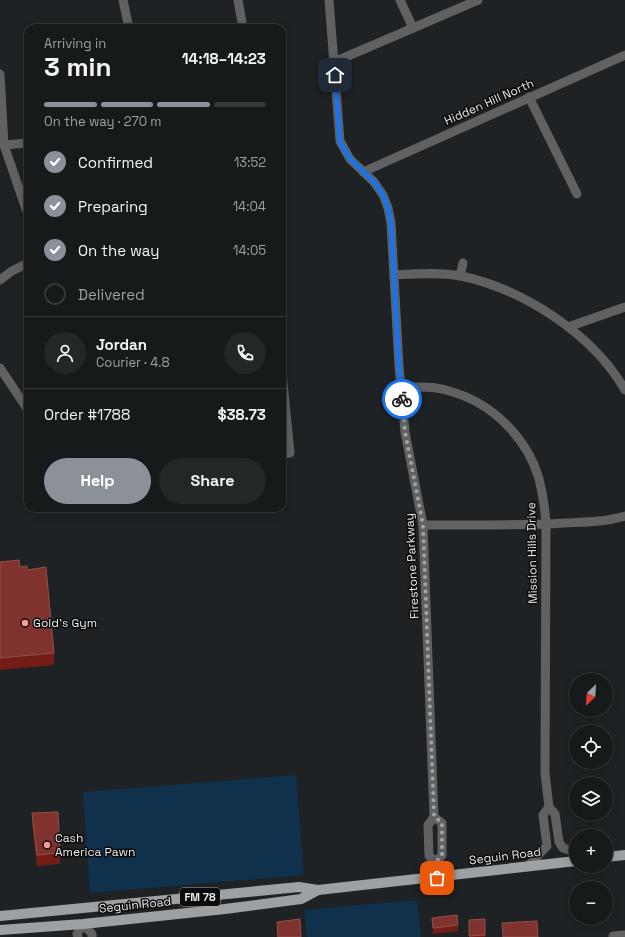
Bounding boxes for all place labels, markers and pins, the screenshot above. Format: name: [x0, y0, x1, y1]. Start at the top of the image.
pin: [318, 58, 352, 92]
place label: Gold's Gym: [33, 615, 97, 631]
marker: Gold's Gym: [20, 618, 30, 628]
place label: Cash America Pawn: [55, 830, 135, 860]
marker: Cash America Pawn: [42, 840, 52, 850]
pin: [420, 861, 454, 895]

